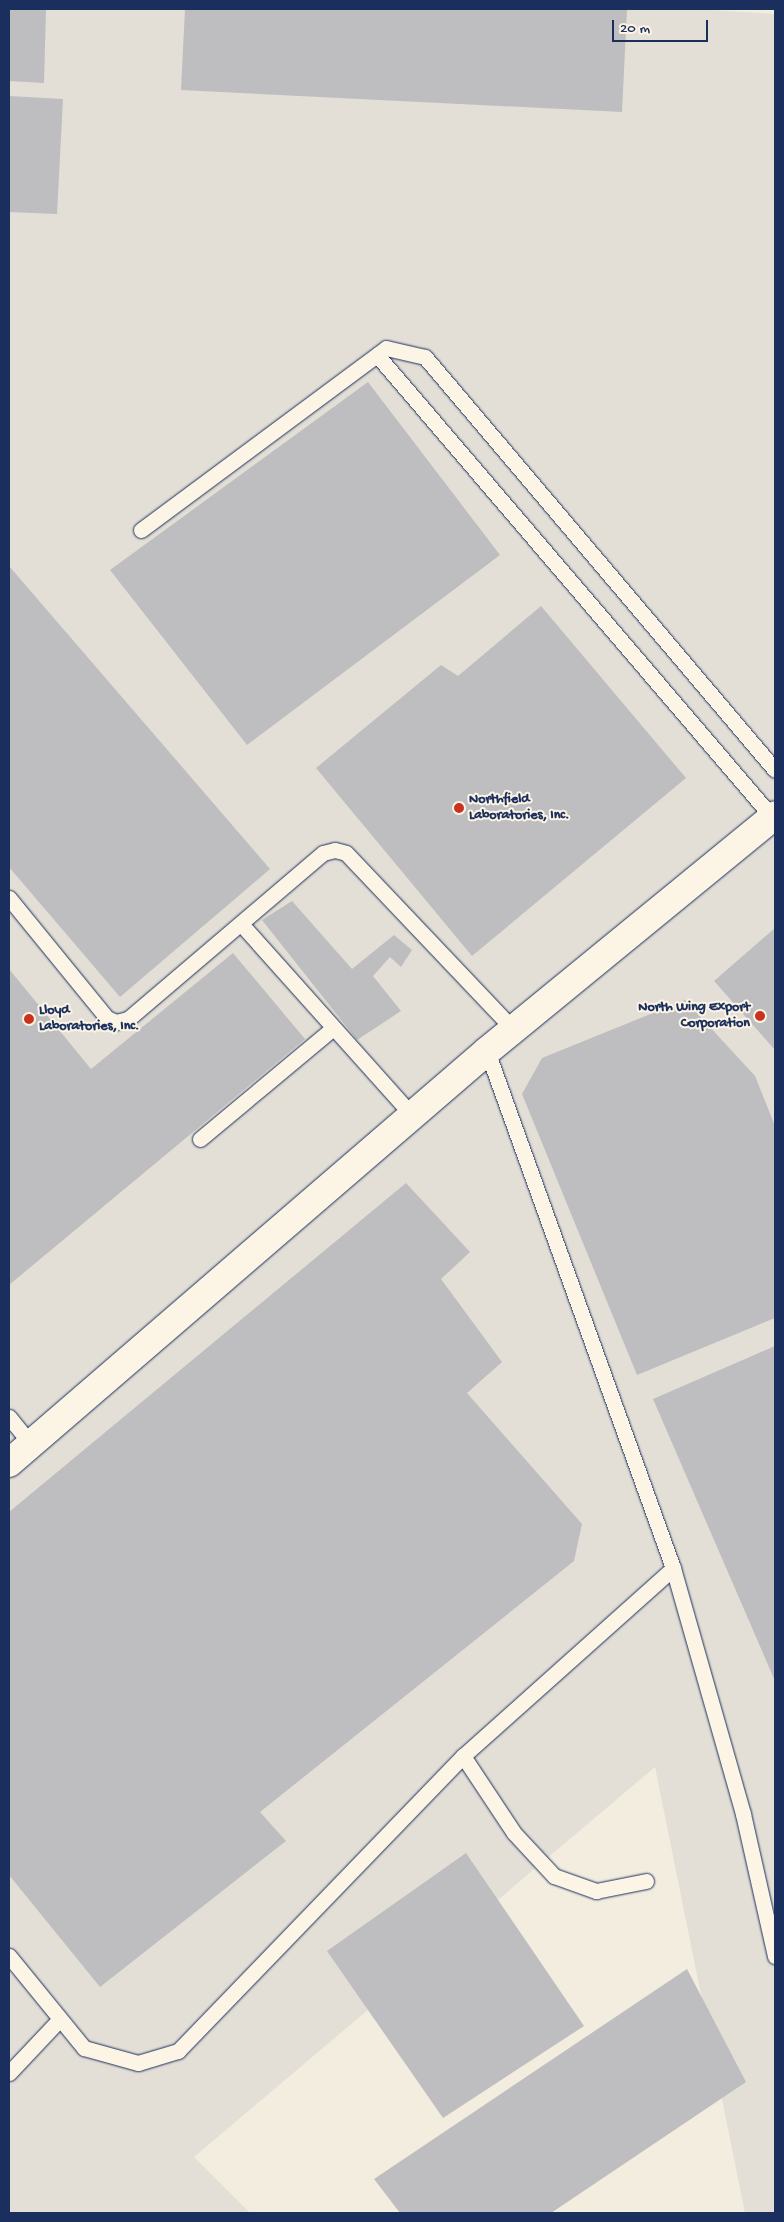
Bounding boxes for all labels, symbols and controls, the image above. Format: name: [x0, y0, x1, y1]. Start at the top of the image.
scale bar: [614, 10, 710, 42]
text: 20 m: [620, 20, 650, 38]
place label: Northfield Laboratories, Inc.: [469, 792, 570, 824]
marker: Northfield Laboratories, Inc.: [453, 802, 465, 814]
place label: North Wing Export Corporation: [638, 1000, 750, 1032]
place label: Lloyd Laboratories, Inc.: [39, 1003, 140, 1036]
marker: North Wing Export Corporation: [754, 1010, 766, 1022]
marker: Lloyd Laboratories, Inc.: [23, 1013, 35, 1025]

